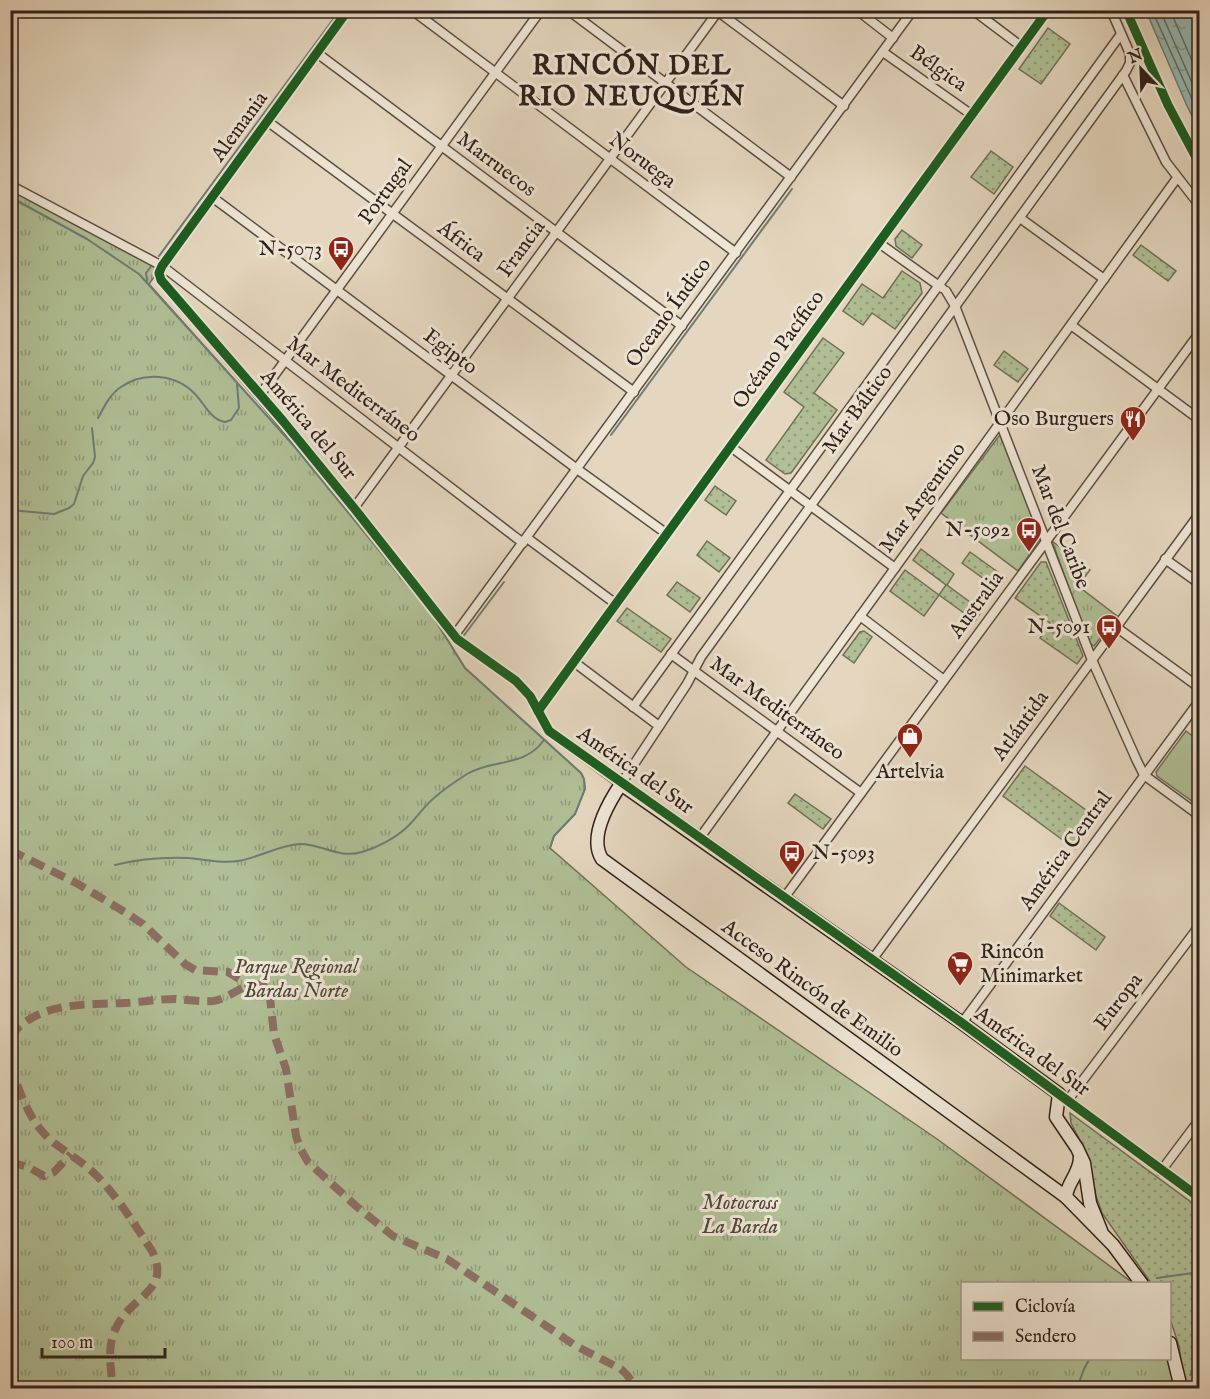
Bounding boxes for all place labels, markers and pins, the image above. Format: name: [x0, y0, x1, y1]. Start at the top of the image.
bus stop icon: N-5073: [326, 234, 356, 272]
place label: N-5073: [259, 236, 322, 263]
restaurant icon: Oso Burguers: [1118, 404, 1148, 442]
place label: Oso Burguers: [994, 406, 1114, 433]
bus stop icon: N-5092: [1014, 515, 1044, 553]
place label: N-5092: [945, 517, 1010, 544]
bus stop icon: N-5091: [1094, 612, 1124, 650]
place label: N-5091: [1027, 614, 1090, 641]
shop icon: Artelvia: [895, 721, 925, 759]
place label: Artelvia: [875, 759, 945, 786]
bus stop icon: N-5093: [777, 838, 807, 876]
place label: N-5093: [812, 840, 875, 867]
place label: Rincón Minimarket: [980, 939, 1083, 990]
supermarket icon: Rincón Minimarket: [945, 949, 975, 987]

